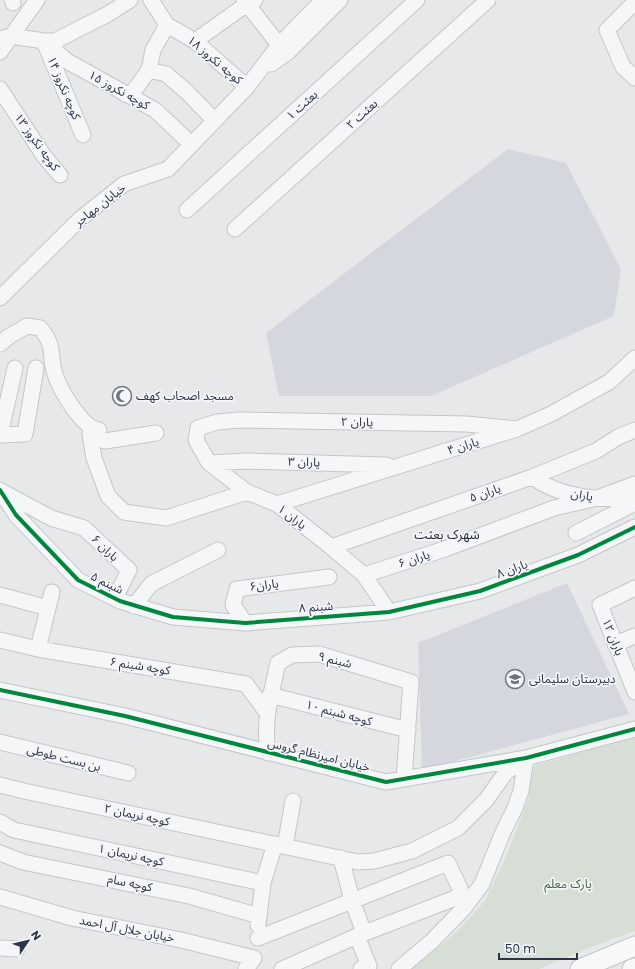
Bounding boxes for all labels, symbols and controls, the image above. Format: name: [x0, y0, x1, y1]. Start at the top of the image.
street label: کوچه نکروز ۱۸: [184, 31, 247, 89]
street label: کوچه نکروز ۱۴: [43, 53, 86, 123]
street label: کوچه نکروز ۱۵: [86, 66, 154, 114]
street label: بعثت ۱: [282, 86, 321, 123]
street label: بعثت ۲: [342, 95, 381, 132]
street label: کوچه نکروز ۱۳: [11, 109, 65, 175]
street label: خیابان مهاجر: [70, 179, 129, 231]
mosque icon: مسجد اصحاب کهف: [111, 385, 133, 407]
place label: مسجد اصحاب کهف: [136, 387, 234, 404]
street label: یاران ۲: [341, 413, 373, 430]
street label: یاران ۴: [445, 433, 481, 458]
street label: یاران ۳: [288, 452, 321, 471]
street label: یاران ۵: [467, 479, 503, 506]
street label: یاران: [570, 484, 595, 505]
street label: یاران ۱: [274, 500, 310, 533]
district label: شهرک بعثت: [414, 525, 480, 544]
street label: باران ۶: [88, 530, 123, 565]
street label: یاران ۶: [396, 545, 432, 572]
street label: یاران ۸: [494, 555, 530, 582]
street label: شبنم ۵: [88, 567, 126, 599]
street label: یاران۶: [248, 574, 280, 595]
street label: شبنم ۸: [298, 597, 334, 617]
street label: باران ۱۲: [598, 616, 629, 658]
street label: شبنم ۹: [316, 647, 354, 673]
street label: کوچه شبنم ۶: [108, 652, 173, 680]
school or university icon: دبیرستان سلیمانی: [504, 668, 526, 690]
place label: دبیرستان سلیمانی: [529, 670, 616, 687]
street label: کوچه شبنم ۱۰: [304, 696, 375, 731]
street label: خیابان امیرنظام گروس: [266, 734, 372, 776]
street label: بن بست طوطی: [25, 740, 103, 775]
street label: کوچه نریمان ۲: [103, 799, 172, 830]
street label: کوچه نریمان ۱: [97, 839, 166, 870]
street label: کوچه سام: [106, 869, 155, 897]
park label: پارک معلم: [544, 875, 592, 893]
street label: خیابان جلال آل احمد: [78, 911, 176, 946]
north arrow: [8, 921, 48, 961]
text: N: [27, 927, 45, 943]
scale bar: [499, 935, 577, 961]
text: 50 m: [505, 940, 536, 957]

